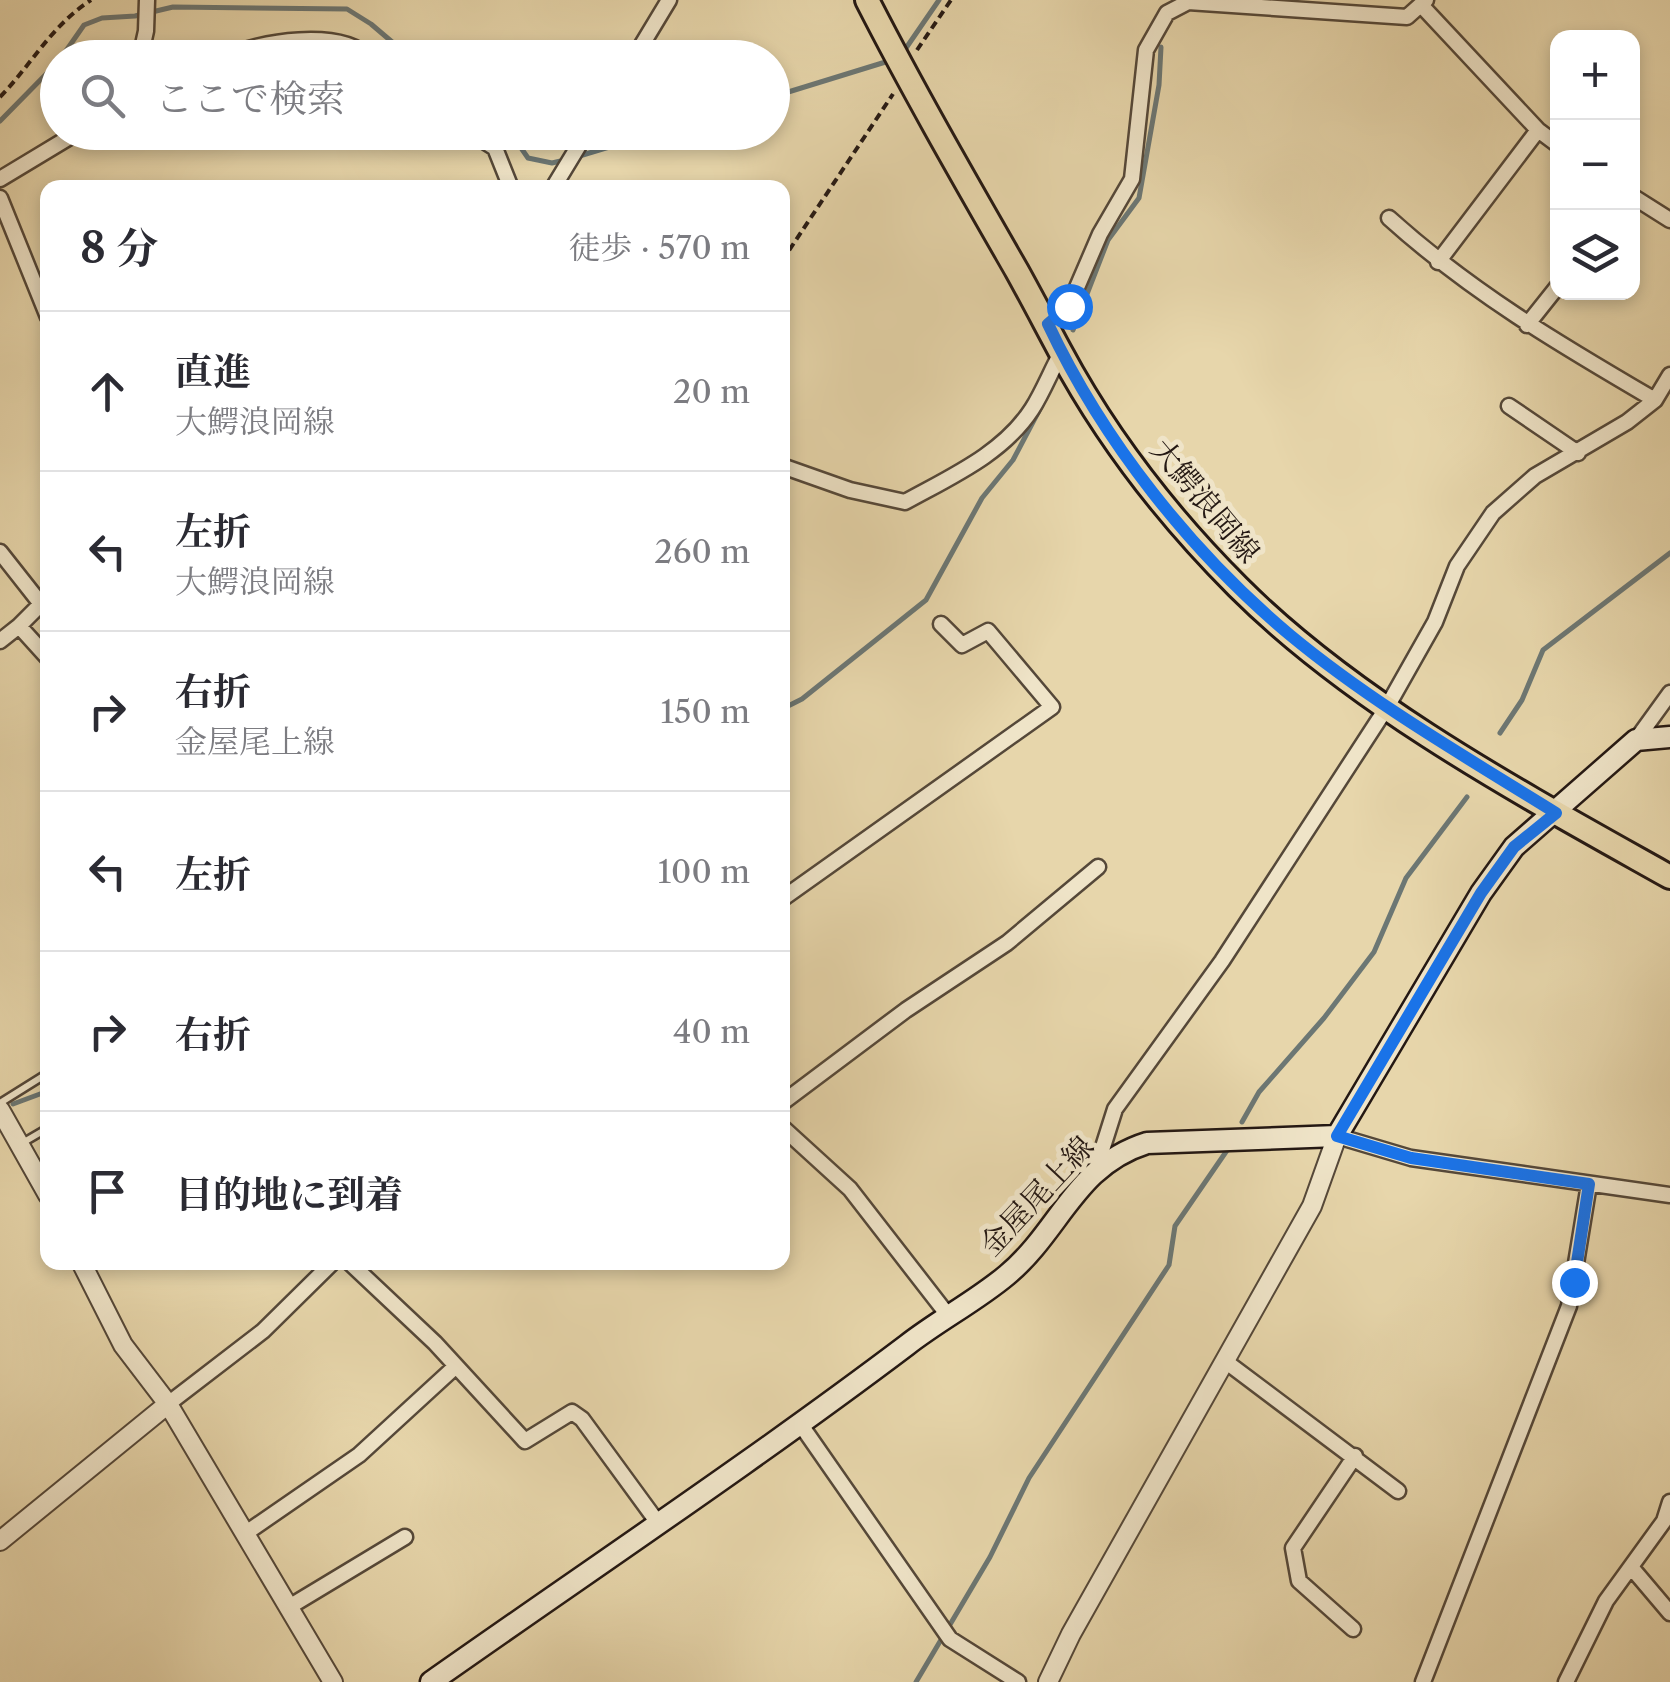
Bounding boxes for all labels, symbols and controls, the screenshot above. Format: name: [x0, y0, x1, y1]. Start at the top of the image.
map controls: [1550, 30, 1640, 300]
button: +: [1550, 30, 1640, 120]
search box: [40, 40, 790, 150]
icon: search: [75, 68, 130, 123]
text: ここで検索: [155, 75, 345, 122]
button: −: [1550, 120, 1640, 210]
button: layers: [1550, 210, 1640, 300]
text: 8 分: [80, 222, 158, 274]
text: 徒歩 · 570 m: [568, 228, 750, 267]
route start: [1047, 284, 1093, 330]
text: 直進: [175, 348, 251, 395]
icon: ahead: [80, 364, 135, 419]
text: 20 m: [673, 372, 750, 411]
text: 大鰐浪岡線: [175, 402, 335, 441]
street label: 大鰐浪岡線: [1143, 431, 1268, 570]
text: 左折: [175, 508, 251, 555]
icon: left: [80, 524, 135, 579]
text: 260 m: [654, 532, 750, 571]
text: 大鰐浪岡線: [175, 562, 335, 601]
text: 右折: [175, 668, 251, 715]
icon: right: [80, 684, 135, 739]
text: 150 m: [661, 692, 750, 731]
text: 金屋尾上線: [175, 722, 335, 761]
icon: left: [80, 844, 135, 899]
text: 左折: [175, 851, 251, 898]
text: 100 m: [658, 852, 750, 891]
icon: right: [80, 1004, 135, 1059]
text: 右折: [175, 1011, 251, 1058]
text: 40 m: [673, 1012, 750, 1051]
street label: 金屋尾上線: [972, 1128, 1101, 1263]
icon: arrive: [80, 1164, 135, 1219]
text: 目的地に到着: [175, 1171, 403, 1218]
route end: [1552, 1260, 1598, 1306]

